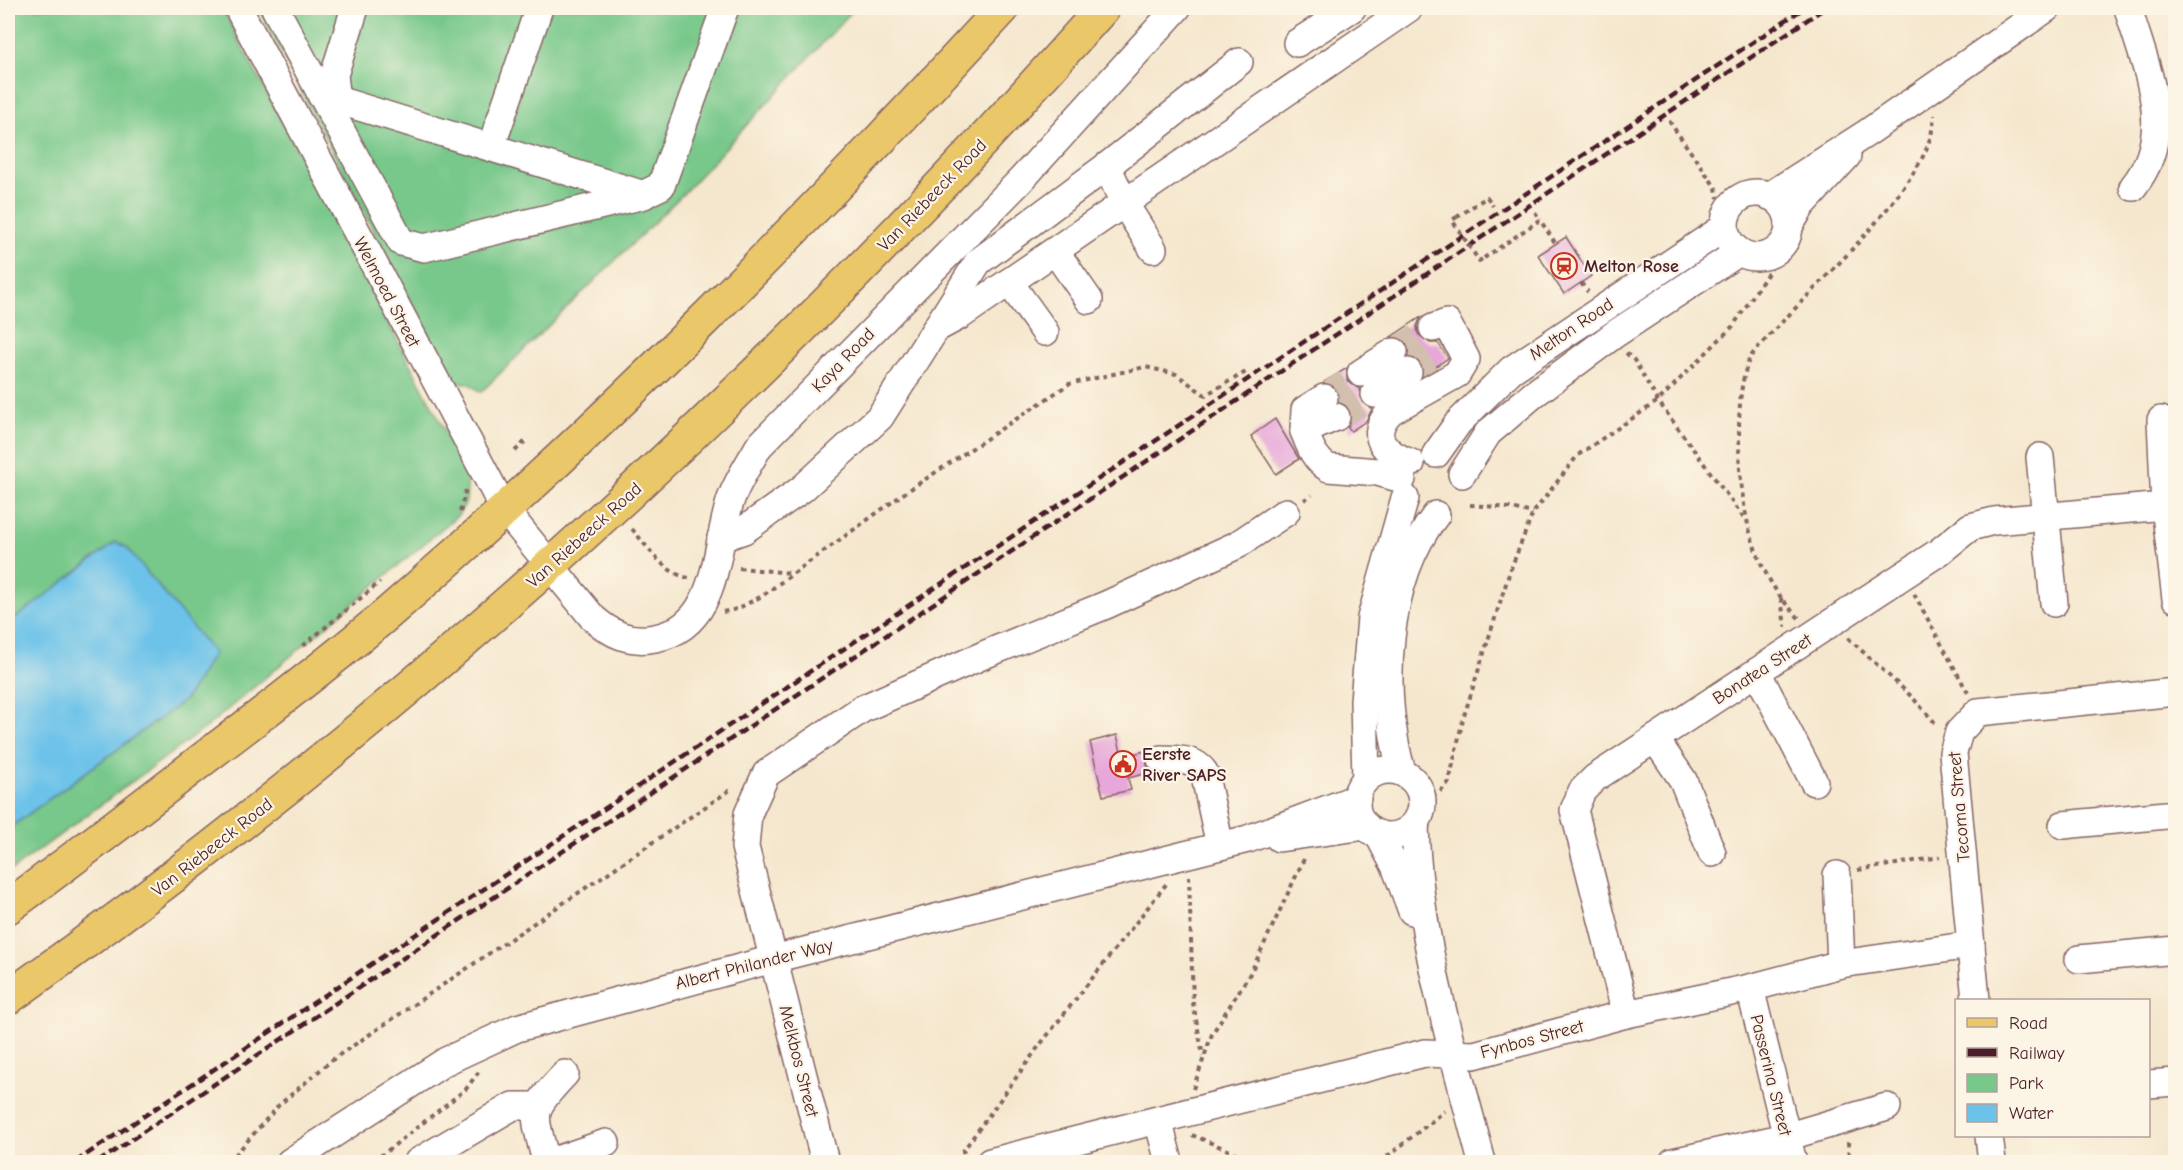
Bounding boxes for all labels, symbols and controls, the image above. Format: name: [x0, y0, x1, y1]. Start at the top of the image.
street label: Van Riebeeck Road: [874, 135, 991, 256]
street label: Welmoed Street: [349, 234, 425, 352]
station icon: Melton Rose: [1549, 251, 1579, 281]
place label: Melton Rose: [1584, 256, 1679, 277]
street label: Melton Road: [1525, 294, 1617, 365]
street label: Kaya Road: [808, 324, 879, 397]
street label: Van Riebeeck Road: [522, 478, 646, 593]
street label: Bonatea Street: [1709, 629, 1816, 709]
place label: Eerste River SAPS: [1142, 744, 1226, 786]
public building icon: Eerste River SAPS: [1108, 749, 1138, 779]
street label: Tecoma Street: [1944, 750, 1975, 863]
street label: Van Riebeeck Road: [148, 794, 277, 901]
street label: Albert Philander Way: [673, 934, 836, 994]
legend: [1955, 999, 2150, 1137]
street label: Melkbos Street: [774, 1003, 823, 1120]
street label: Passerina Street: [1745, 1012, 1796, 1139]
text: Road: [2009, 1013, 2048, 1034]
street label: Fynbos Street: [1478, 1015, 1587, 1063]
text: Railway: [2009, 1043, 2066, 1064]
text: Park: [2009, 1073, 2044, 1094]
text: Water: [2009, 1103, 2054, 1124]

